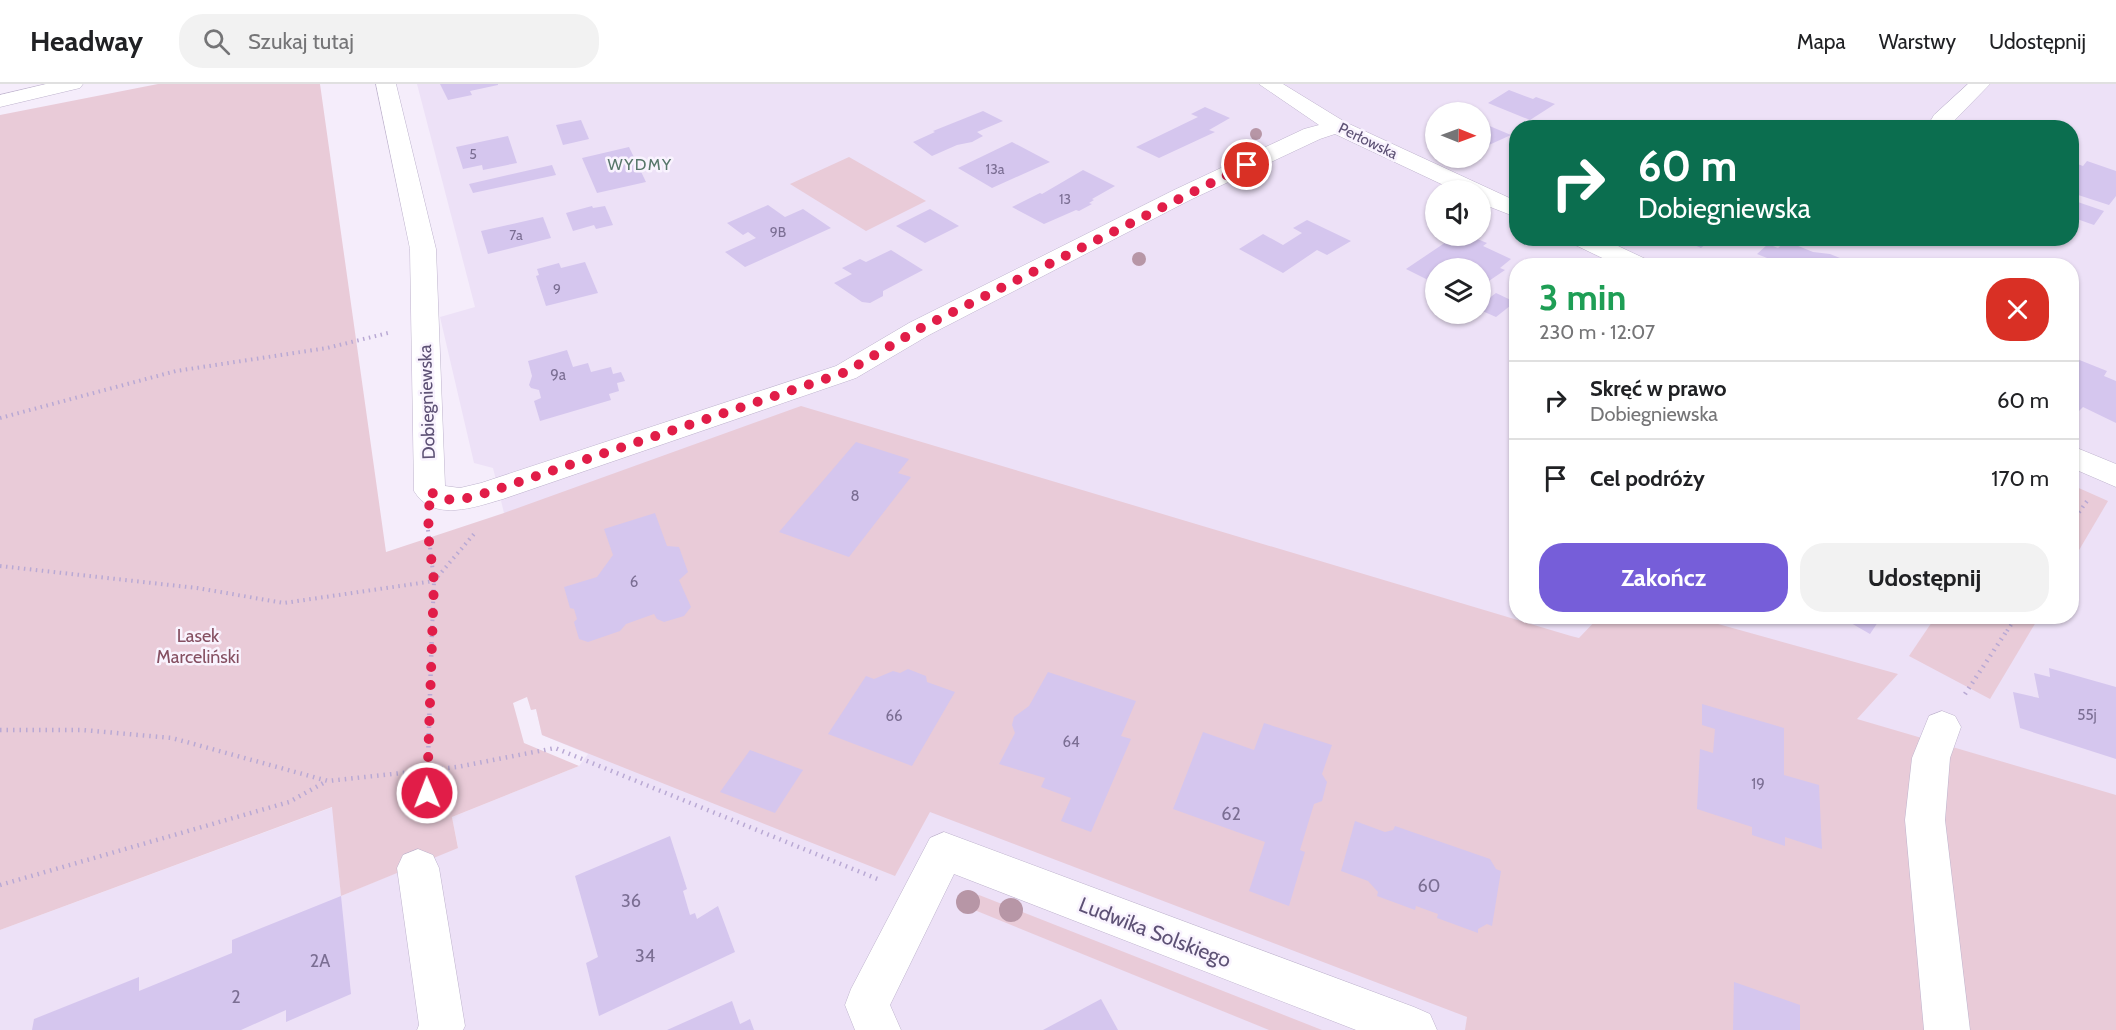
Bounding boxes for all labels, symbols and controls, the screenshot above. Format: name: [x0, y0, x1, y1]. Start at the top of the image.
search box: [179, 14, 599, 68]
text: Headway: [30, 24, 143, 58]
icon: search: [200, 25, 233, 58]
text: Szukaj tutaj: [248, 28, 354, 55]
text: Mapa: [1797, 29, 1846, 54]
text: Warstwy: [1879, 29, 1956, 54]
text: Udostępnij: [1989, 29, 2086, 54]
north arrow: [1425, 102, 1491, 168]
map controls: [1425, 102, 1491, 324]
street label: Perłowska: [1336, 119, 1401, 163]
pin: [1221, 139, 1272, 190]
text: 60 m: [1638, 140, 1737, 192]
icon: right: [1539, 144, 1617, 222]
house number: 5: [469, 145, 477, 163]
icon: arrive: [1230, 148, 1263, 181]
district label: WYDMY: [608, 155, 672, 174]
house number: 13a: [986, 160, 1005, 178]
button: sound: [1425, 180, 1491, 246]
house number: 13: [1059, 190, 1071, 208]
text: Dobiegniewska: [1638, 192, 1811, 225]
house number: 9B: [770, 223, 786, 241]
house number: 7a: [509, 226, 523, 244]
button: layers: [1425, 258, 1491, 324]
text: 3 min: [1539, 275, 1626, 319]
button: close: [1986, 278, 2049, 341]
house number: 9: [553, 280, 561, 298]
text: 230 m · 12:07: [1539, 320, 1655, 344]
street label: Dobiegniewska: [414, 344, 440, 460]
house number: 9a: [550, 366, 567, 384]
text: Skręć w prawo: [1590, 375, 1727, 402]
icon: right: [1539, 384, 1572, 417]
text: 60 m: [1997, 387, 2049, 414]
text: Dobiegniewska: [1590, 402, 1718, 426]
icon: arrive: [1539, 462, 1572, 495]
text: Cel podróży: [1590, 465, 1705, 492]
text: 170 m: [1991, 465, 2049, 492]
house number: 8: [850, 487, 860, 505]
button: Zakończ: [1539, 543, 1788, 612]
button: Udostępnij: [1800, 543, 2049, 612]
house number: 6: [630, 573, 638, 591]
park label: Lasek Marceliński: [156, 625, 240, 668]
house number: 55j: [2077, 706, 2097, 724]
house number: 66: [885, 707, 903, 725]
house number: 64: [1062, 733, 1080, 751]
position arrow: [395, 761, 459, 825]
house number: 19: [1751, 775, 1765, 793]
house number: 62: [1221, 803, 1241, 825]
house number: 60: [1418, 875, 1440, 897]
house number: 36: [621, 890, 641, 912]
street label: Ludwika Solskiego: [1075, 891, 1235, 973]
house number: 34: [635, 945, 655, 967]
house number: 2A: [310, 950, 330, 972]
house number: 2: [231, 986, 241, 1008]

